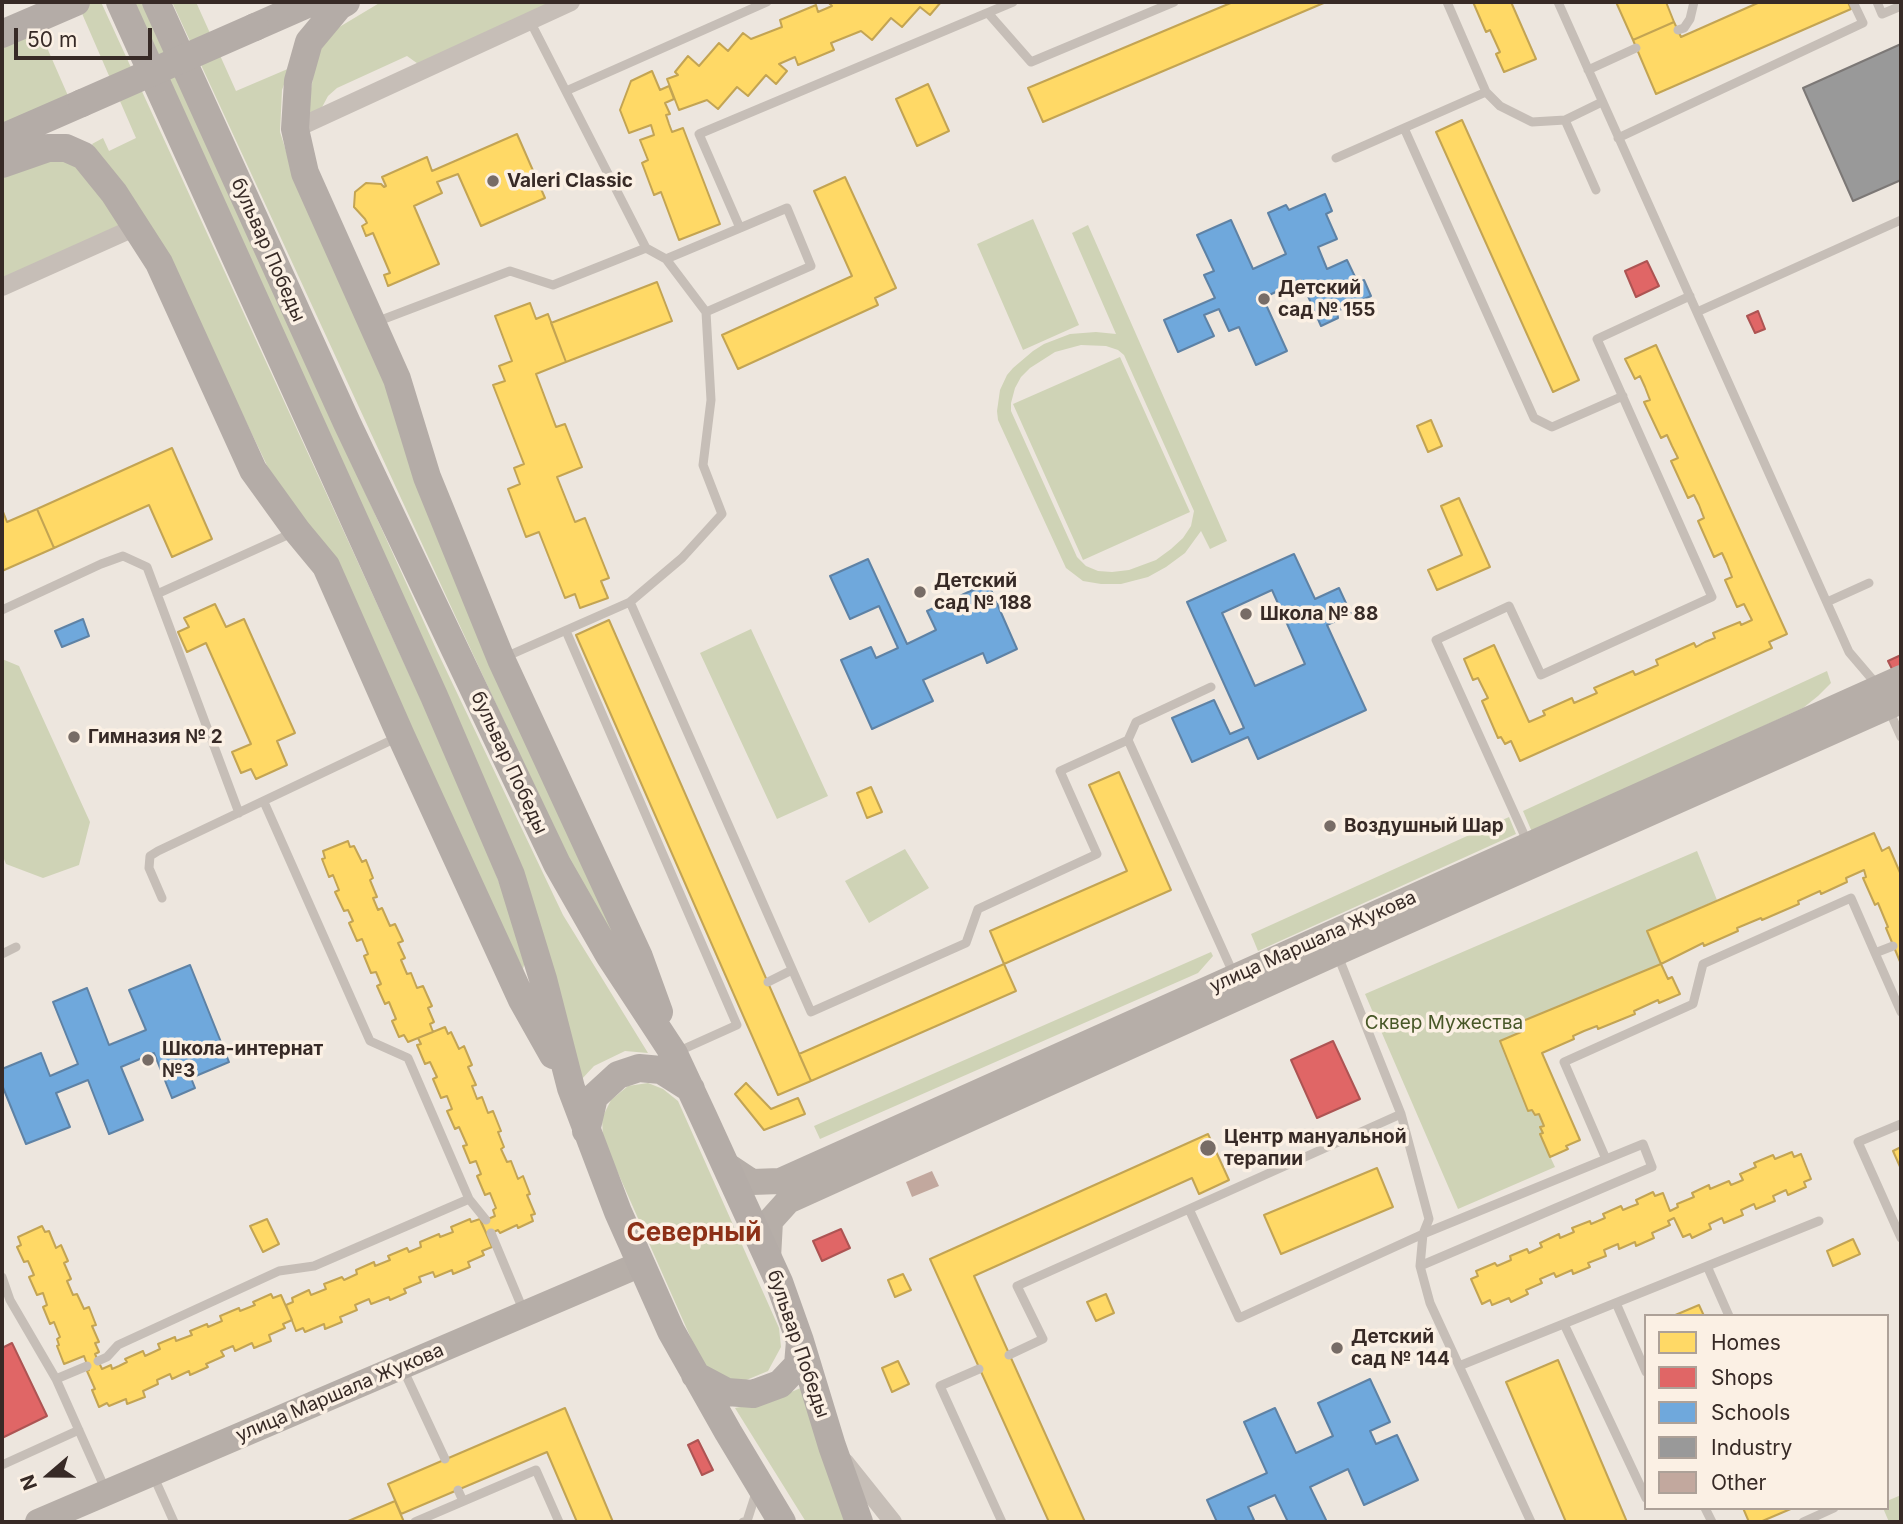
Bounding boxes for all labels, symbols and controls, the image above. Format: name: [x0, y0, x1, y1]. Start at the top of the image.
scale bar: [18, 14, 156, 58]
text: 50 m: [27, 27, 77, 52]
place label: Valeri Classic: [507, 170, 633, 192]
marker: Valeri Classic: [485, 173, 501, 189]
street label: бульвар Победы: [226, 175, 310, 325]
place label: Детский сад № 155: [1278, 277, 1376, 321]
marker: Детский сад № 155: [1256, 291, 1272, 307]
place label: Детский сад № 188: [934, 570, 1032, 614]
marker: Детский сад № 188: [912, 584, 928, 600]
place label: Школа № 88: [1260, 603, 1378, 625]
marker: Школа № 88: [1238, 606, 1254, 622]
street label: бульвар Победы: [466, 688, 552, 838]
place label: Гимназия № 2: [88, 726, 223, 748]
marker: Гимназия № 2: [66, 729, 82, 745]
place label: Воздушный Шар: [1344, 815, 1504, 837]
marker: Воздушный Шар: [1322, 818, 1338, 834]
street label: улица Маршала Жукова: [1206, 886, 1420, 998]
park label: Сквер Мужества: [1365, 1012, 1523, 1034]
place label: Школа-интернат №3: [162, 1038, 323, 1082]
marker: Школа-интернат №3: [140, 1052, 156, 1068]
place label: Центр мануальной терапии: [1224, 1126, 1407, 1170]
marker: Центр мануальной терапии: [1198, 1138, 1218, 1158]
district label: Северный: [627, 1217, 761, 1249]
street label: бульвар Победы: [762, 1267, 834, 1421]
legend: [1644, 1314, 1889, 1510]
place label: Детский сад № 144: [1351, 1326, 1450, 1370]
text: Homes: [1711, 1330, 1781, 1355]
street label: улица Маршала Жукова: [233, 1339, 447, 1447]
marker: Детский сад № 144: [1329, 1340, 1345, 1356]
text: Shops: [1711, 1365, 1773, 1390]
text: Schools: [1711, 1400, 1790, 1425]
text: Industry: [1711, 1435, 1792, 1460]
north arrow: [14, 1440, 84, 1510]
text: Other: [1711, 1470, 1767, 1495]
text: N: [16, 1472, 42, 1493]

